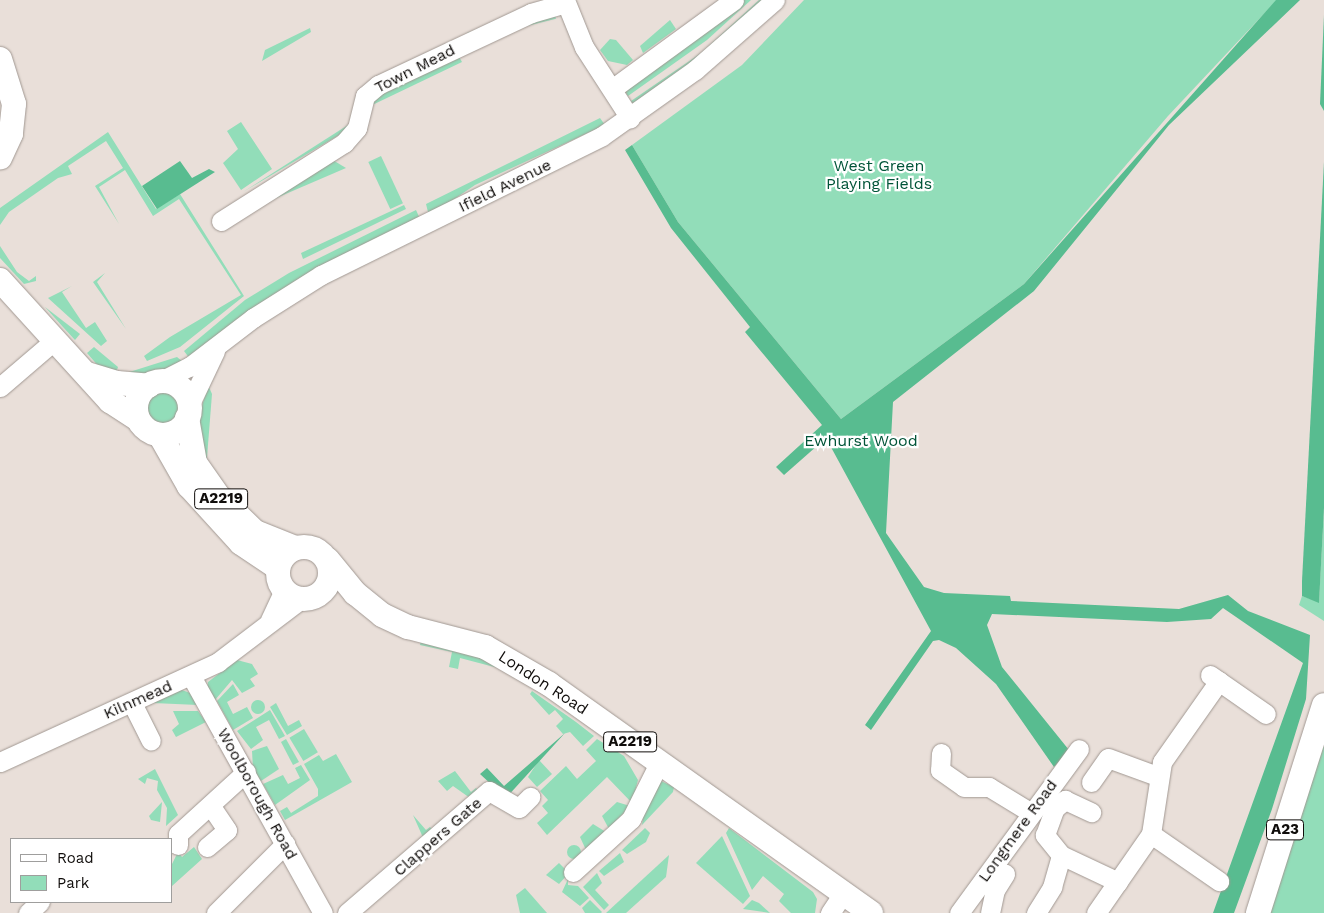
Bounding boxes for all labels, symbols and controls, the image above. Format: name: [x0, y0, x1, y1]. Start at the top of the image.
street label: Town Mead: [372, 41, 458, 97]
street label: Ifield Avenue: [455, 155, 555, 217]
park label: West Green Playing Fields: [826, 156, 932, 194]
park label: Ewhurst Wood: [804, 431, 918, 451]
road number: A2219: [194, 486, 248, 512]
street label: London Road: [495, 647, 591, 719]
street label: Kilnmead: [101, 676, 175, 724]
street label: Woolborough Road: [213, 725, 301, 863]
road number: A2219: [602, 730, 658, 754]
street label: Longmere Road: [974, 776, 1062, 886]
street label: Clappers Gate: [390, 793, 486, 881]
road number: A23: [1265, 818, 1305, 842]
legend: [10, 838, 172, 903]
text: Road: [57, 849, 94, 867]
text: Park: [57, 874, 89, 892]

